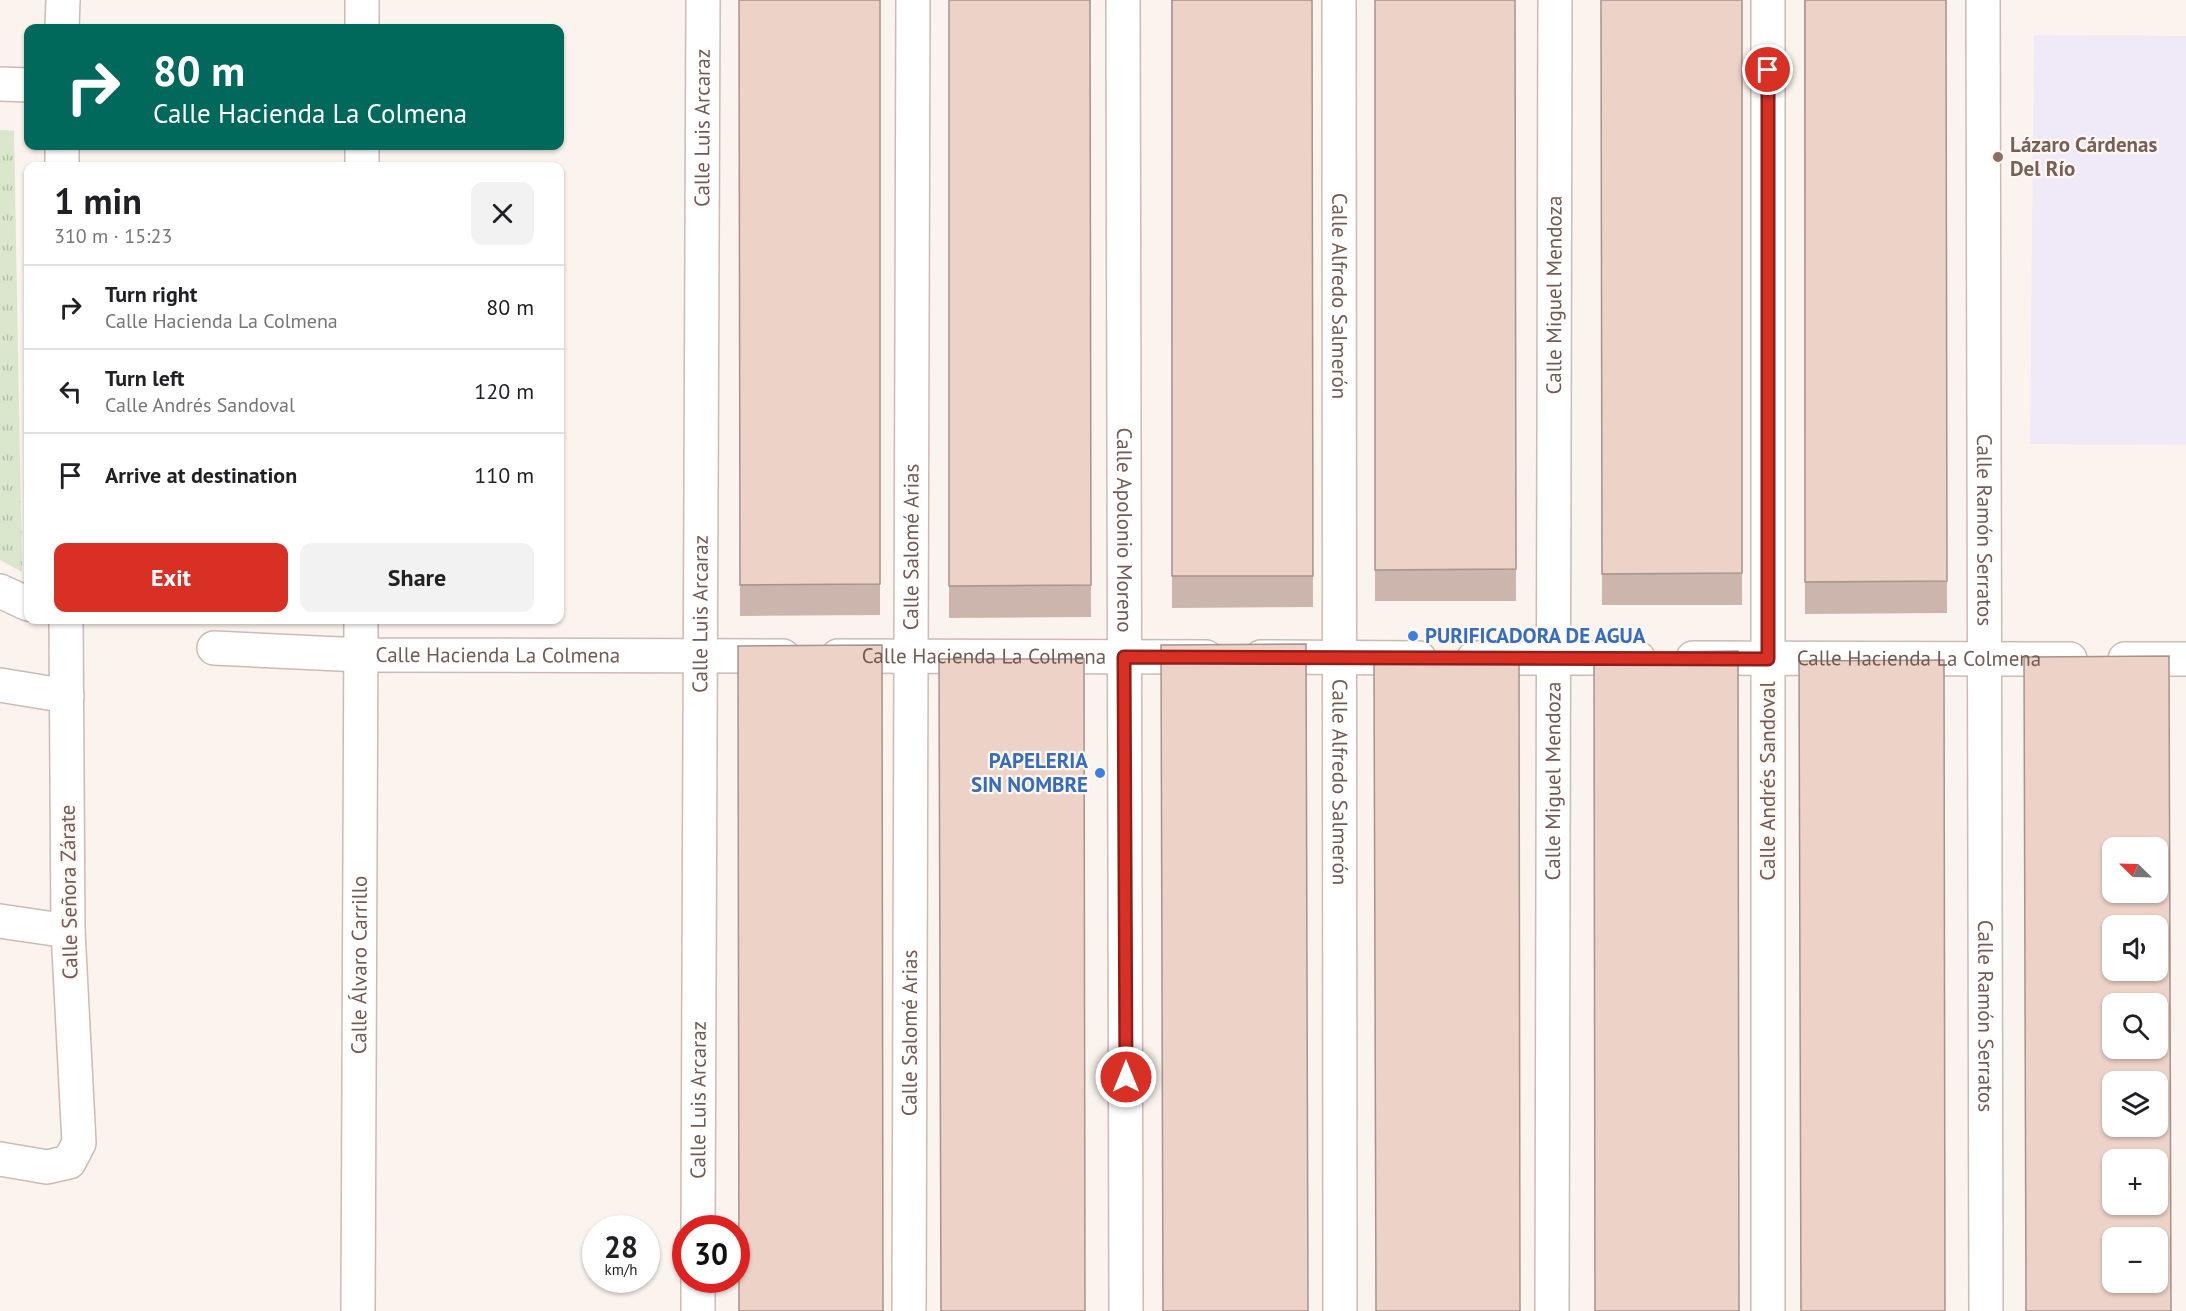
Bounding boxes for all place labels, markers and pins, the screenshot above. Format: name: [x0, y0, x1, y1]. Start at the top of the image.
pin: [1742, 44, 1793, 95]
place label: Lázaro Cárdenas Del Río: [2010, 131, 2157, 182]
marker: Lázaro Cárdenas Del Río: [1991, 150, 2005, 164]
place label: PURIFICADORA DE AGUA: [1425, 622, 1646, 649]
marker: PURIFICADORA DE AGUA: [1406, 629, 1420, 643]
place label: PAPELERIA SIN NOMBRE: [971, 747, 1088, 798]
marker: PAPELERIA SIN NOMBRE: [1093, 766, 1107, 780]

